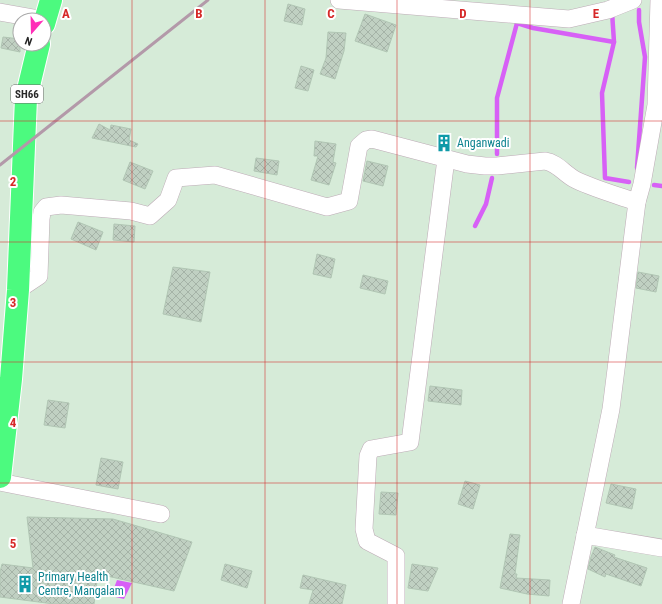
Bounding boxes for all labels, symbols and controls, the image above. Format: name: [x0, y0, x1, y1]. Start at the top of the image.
text: A: [62, 6, 70, 21]
text: B: [195, 6, 203, 21]
text: C: [327, 6, 335, 21]
text: D: [459, 6, 467, 21]
text: E: [593, 6, 600, 21]
north arrow: [12, 12, 52, 52]
text: N: [23, 34, 34, 48]
road number: SH66: [11, 85, 43, 103]
building icon: Anganwadi: [434, 133, 454, 153]
place label: Anganwadi: [457, 136, 509, 150]
text: 2: [10, 174, 17, 189]
text: 3: [10, 295, 16, 310]
text: 4: [10, 415, 17, 430]
text: 5: [10, 536, 17, 551]
place label: Primary Health Centre, Mangalam: [38, 570, 124, 598]
building icon: Primary Health Centre, Mangalam: [15, 574, 35, 594]

